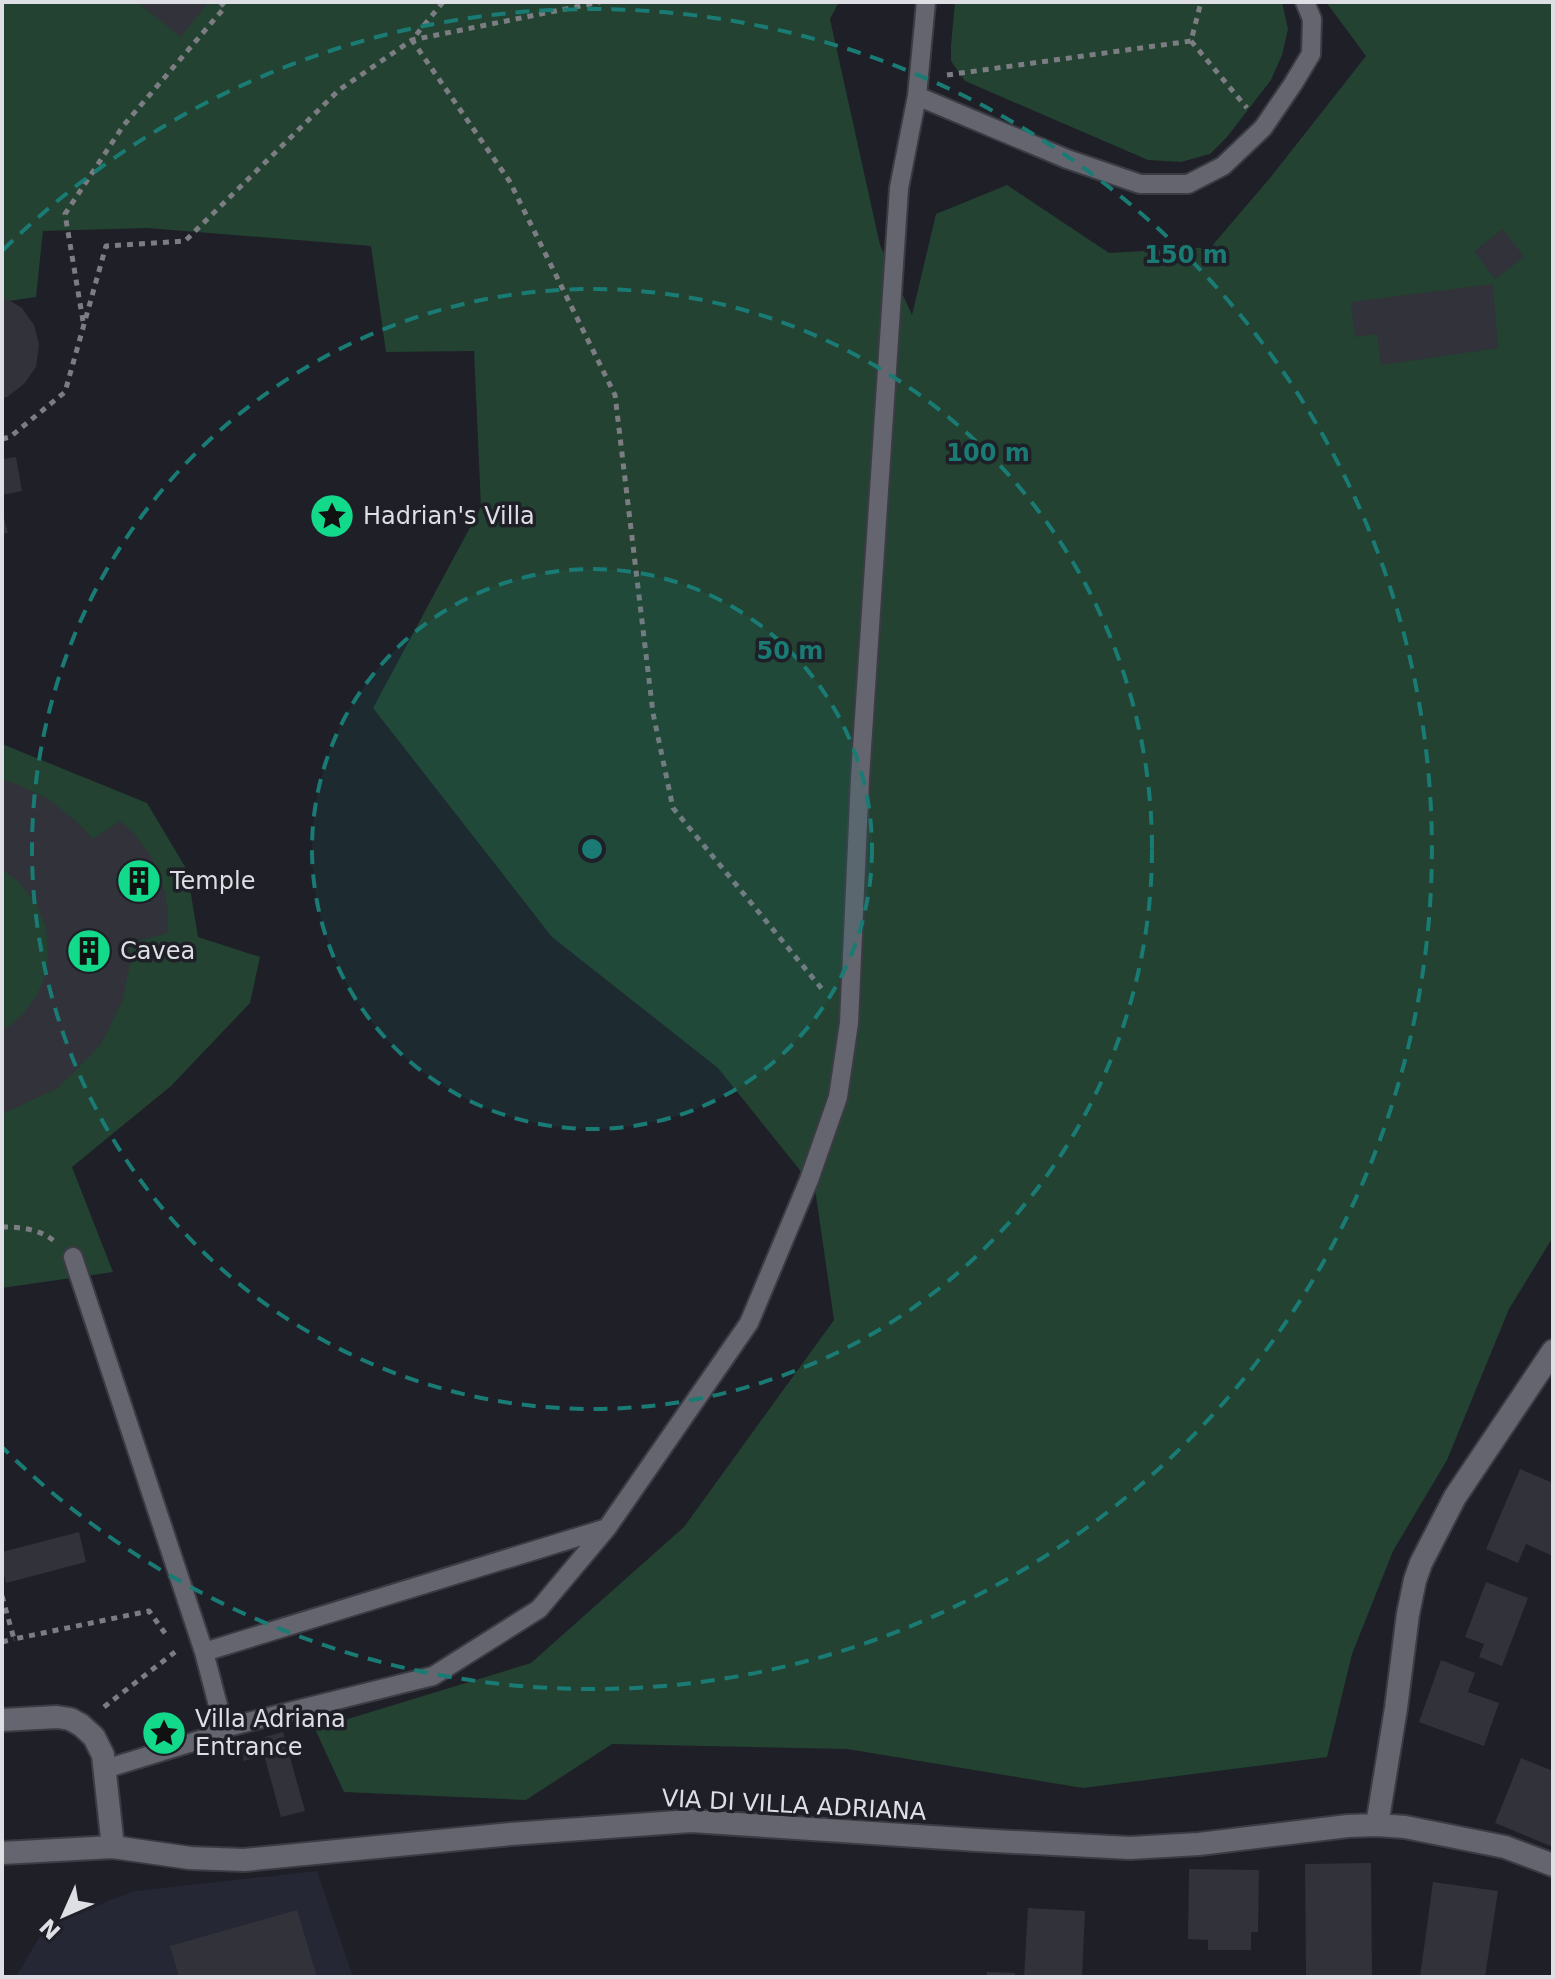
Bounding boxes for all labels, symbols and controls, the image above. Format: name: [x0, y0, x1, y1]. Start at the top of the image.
text: 150 m: [1144, 241, 1228, 269]
text: 100 m: [946, 439, 1030, 467]
place icon: Hadrian's Villa: [308, 492, 356, 540]
place label: Hadrian's Villa: [363, 502, 535, 530]
text: 50 m: [757, 637, 823, 665]
centre of rings: [578, 835, 606, 863]
building icon: Temple: [115, 857, 163, 905]
place label: Temple: [169, 867, 255, 895]
building icon: Cavea: [65, 927, 113, 975]
place label: Cavea: [120, 937, 195, 965]
place label: Villa Adriana Entrance: [195, 1705, 346, 1761]
place icon: Villa Adriana Entrance: [140, 1709, 188, 1757]
street label: VIA DI VILLA ADRIANA: [661, 1784, 928, 1826]
north arrow: [24, 1875, 104, 1955]
text: N: [35, 1913, 66, 1944]

